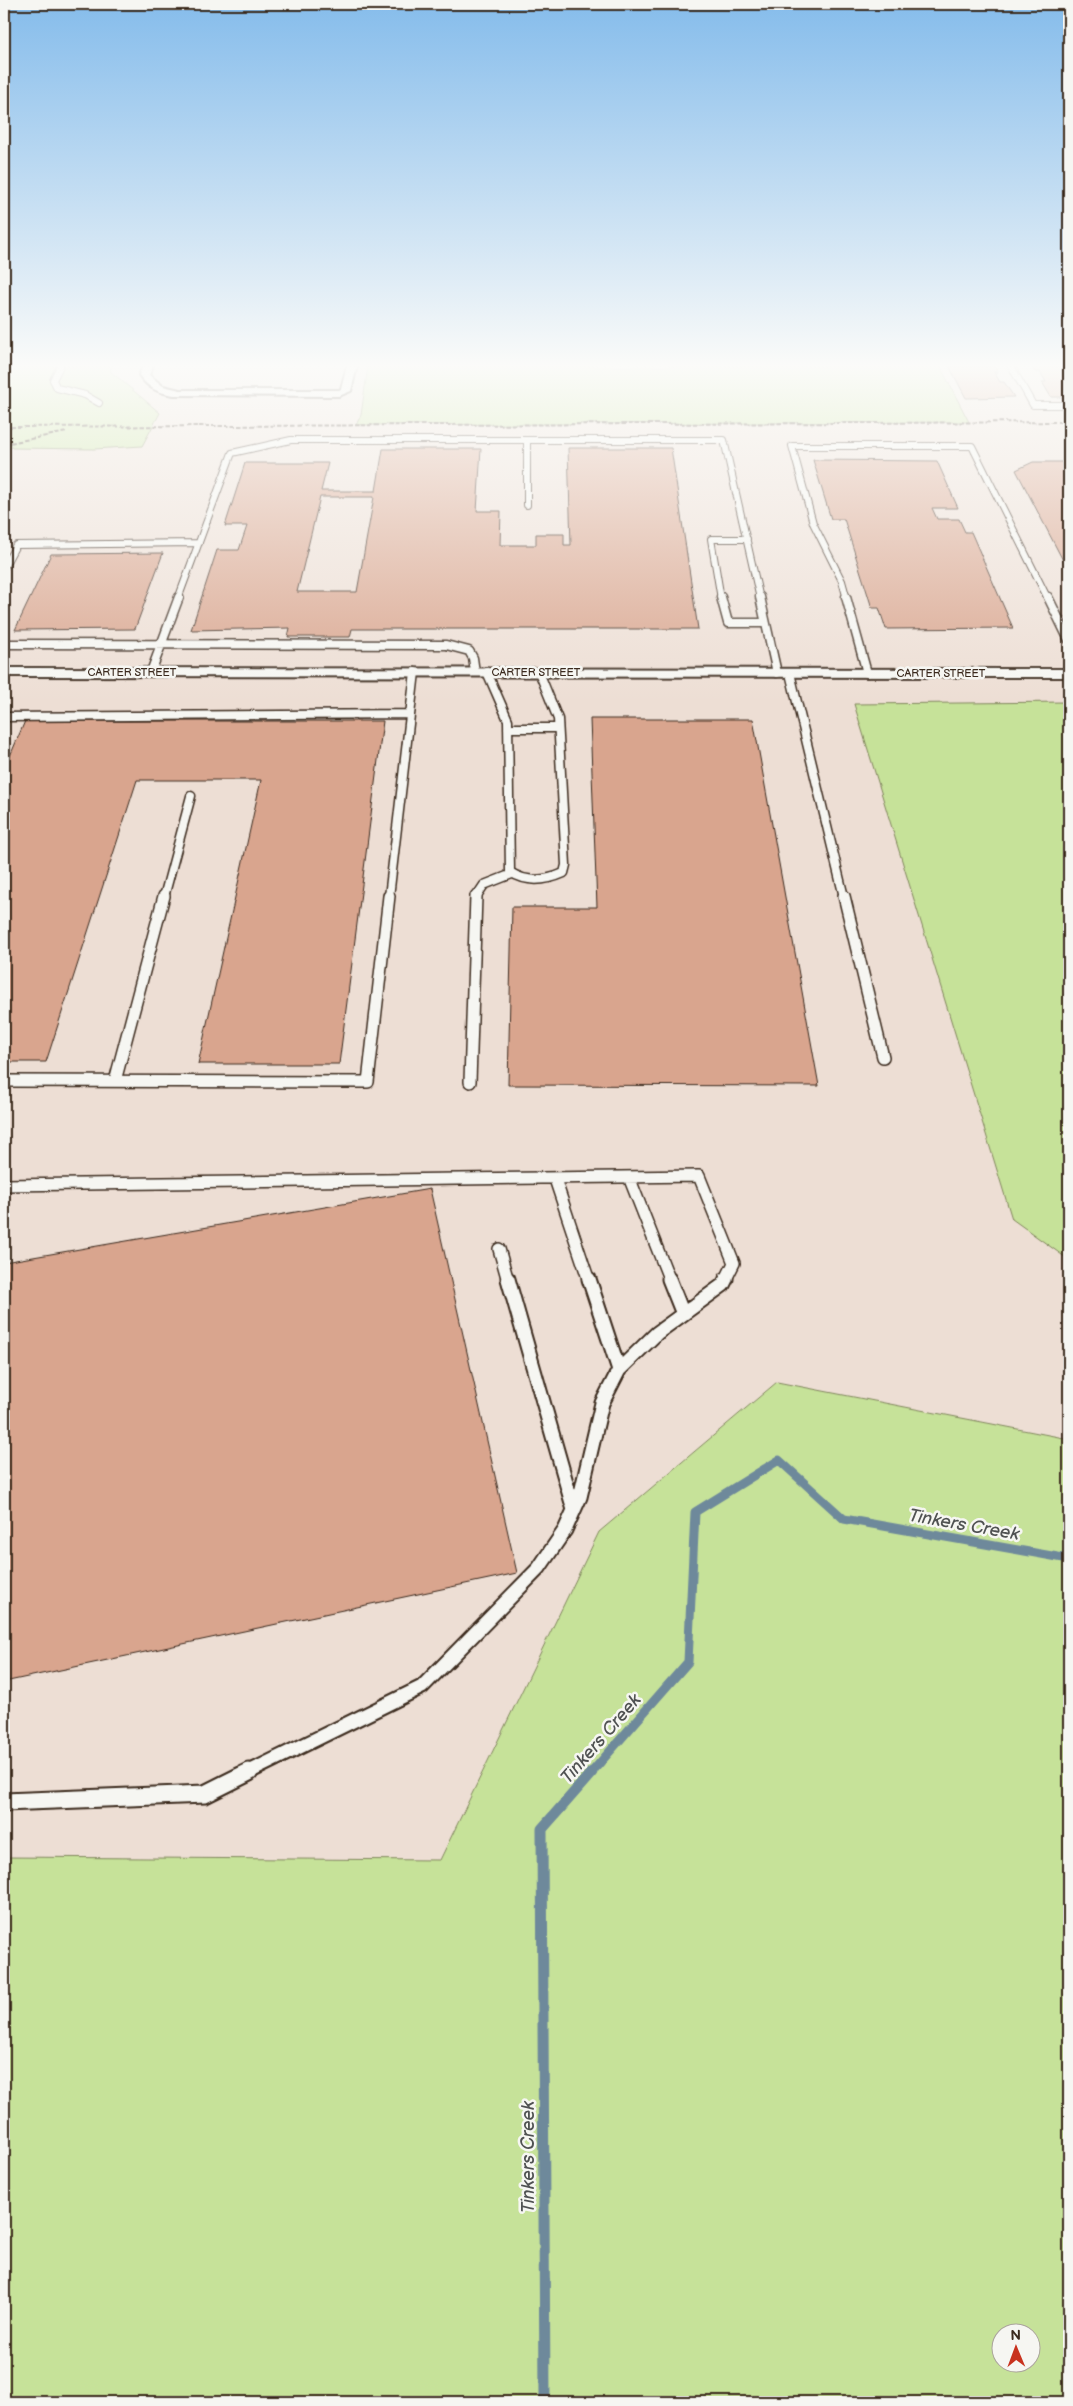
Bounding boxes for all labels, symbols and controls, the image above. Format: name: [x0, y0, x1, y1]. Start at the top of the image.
street label: CARTER STREET: [88, 666, 177, 679]
street label: CARTER STREET: [492, 666, 581, 679]
street label: CARTER STREET: [897, 667, 986, 680]
water label: Tinkers Creek: [907, 1505, 1022, 1545]
water label: Tinkers Creek: [556, 1689, 646, 1788]
water label: Tinkers Creek: [518, 2100, 539, 2213]
north arrow: [990, 2324, 1040, 2374]
text: N: [1010, 2327, 1021, 2344]

